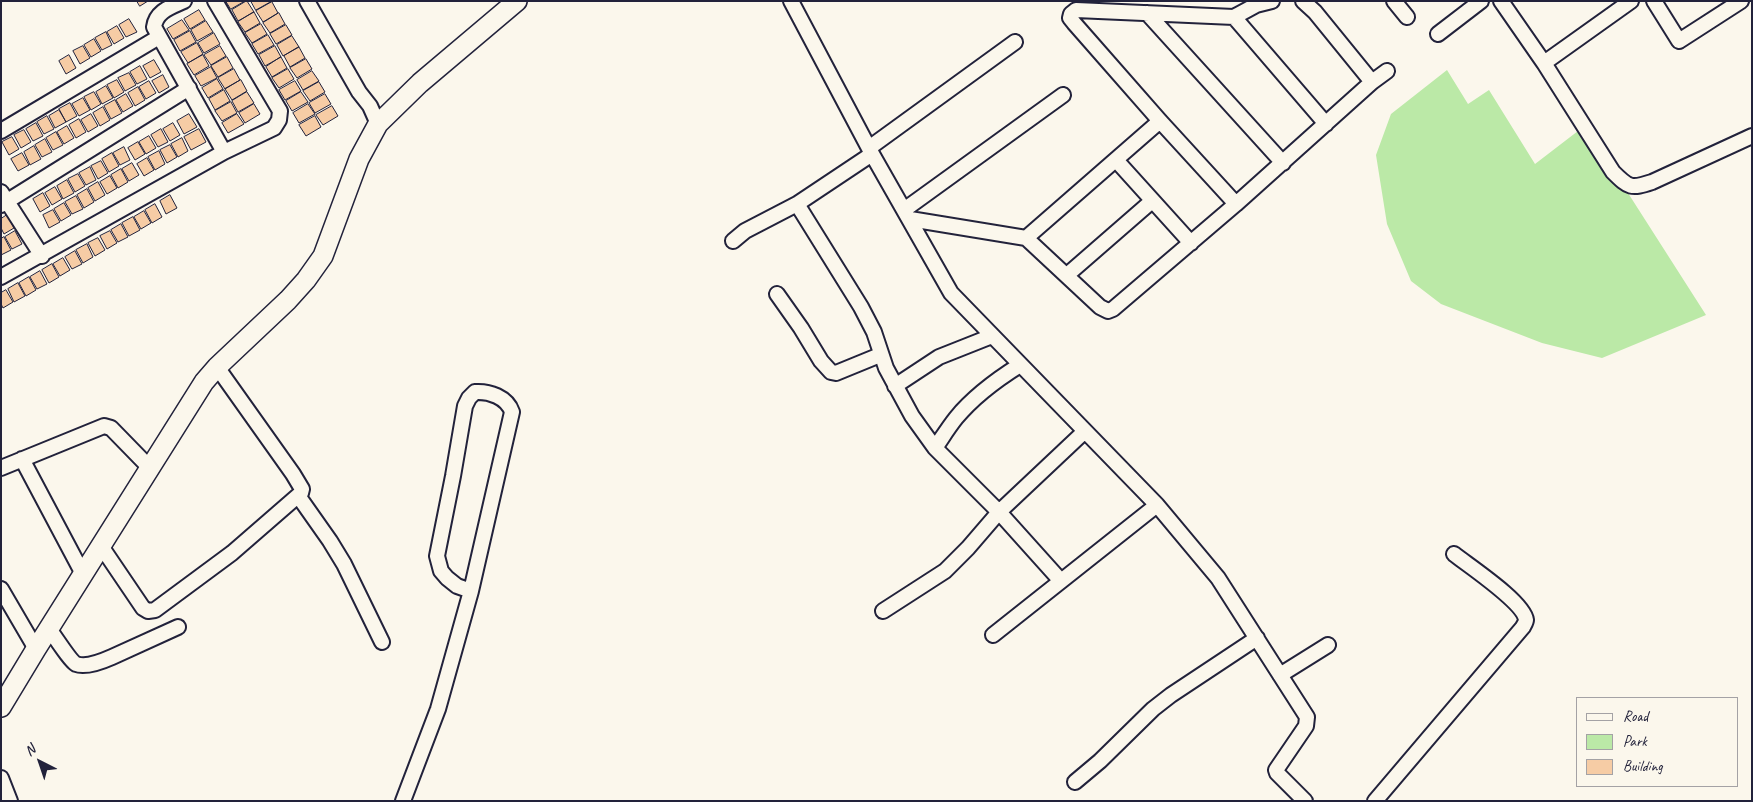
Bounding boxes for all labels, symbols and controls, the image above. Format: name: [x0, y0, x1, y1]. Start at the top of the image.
legend: [1576, 697, 1738, 787]
text: Road: [1623, 707, 1648, 726]
text: Park: [1623, 732, 1647, 751]
north arrow: [15, 737, 65, 787]
text: N: [21, 741, 39, 760]
text: Building: [1623, 757, 1662, 776]

